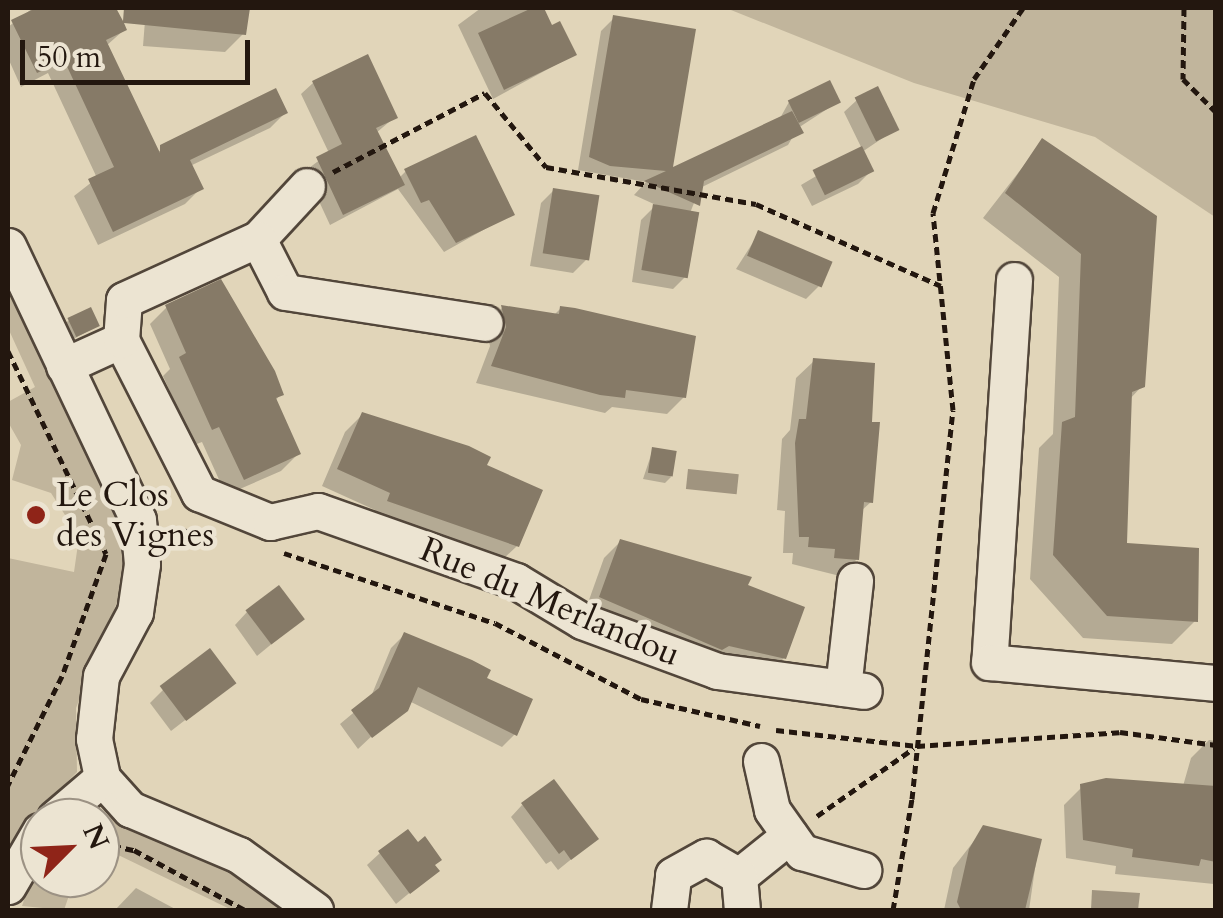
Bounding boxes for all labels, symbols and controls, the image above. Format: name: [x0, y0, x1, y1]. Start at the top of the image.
scale bar: [25, 20, 255, 82]
text: 50 m: [37, 37, 101, 78]
place label: Le Clos des Vignes: [56, 474, 214, 556]
marker: Le Clos des Vignes: [25, 504, 47, 526]
street label: Rue du Merlandou: [414, 528, 686, 676]
north arrow: [20, 798, 120, 898]
text: N: [73, 818, 118, 855]

